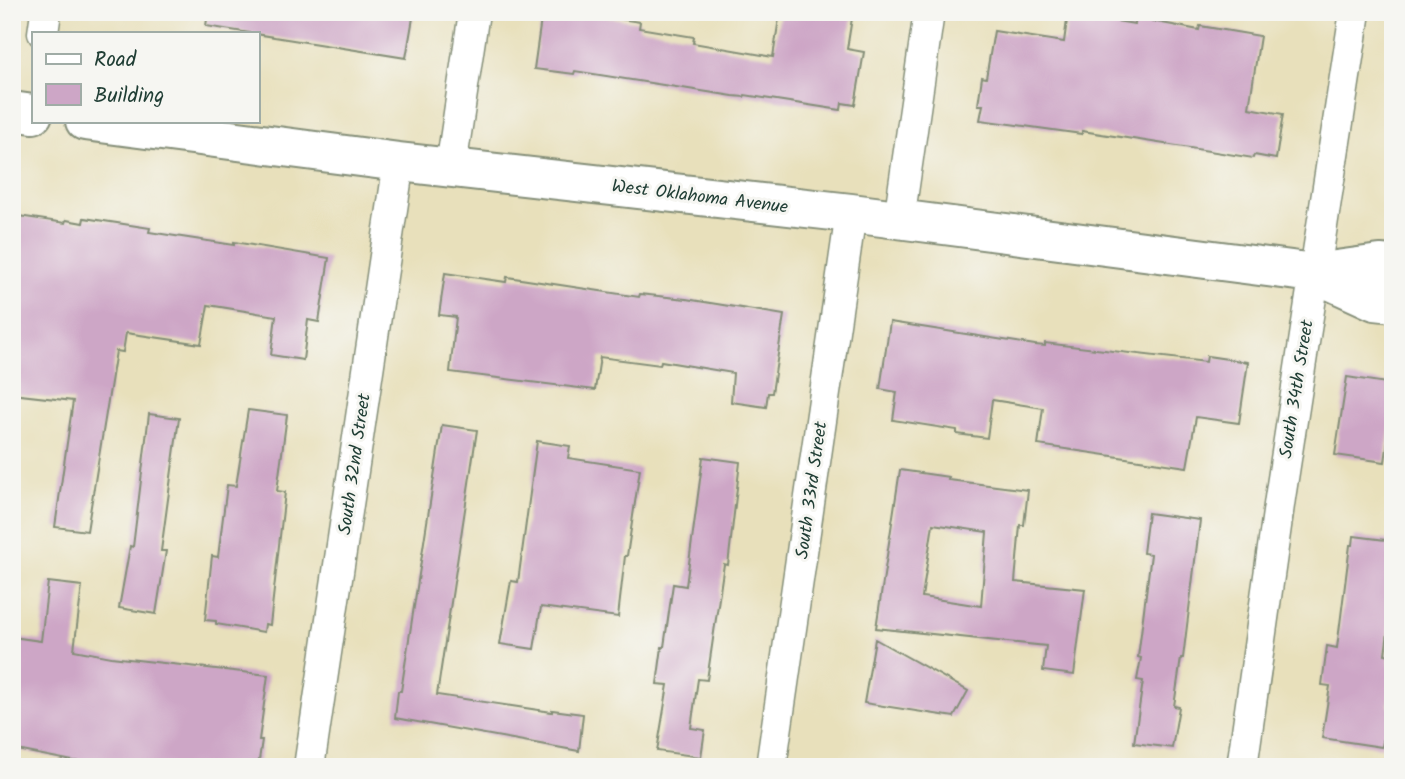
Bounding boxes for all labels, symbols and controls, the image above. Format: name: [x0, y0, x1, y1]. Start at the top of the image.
legend: [32, 32, 259, 122]
text: Road: [94, 44, 137, 77]
text: Building: [94, 80, 164, 113]
street label: West Oklahoma Avenue: [610, 172, 789, 223]
street label: South 34th Street: [1272, 317, 1323, 461]
street label: South 32nd Street: [331, 391, 380, 537]
street label: South 33rd Street: [788, 419, 837, 561]

